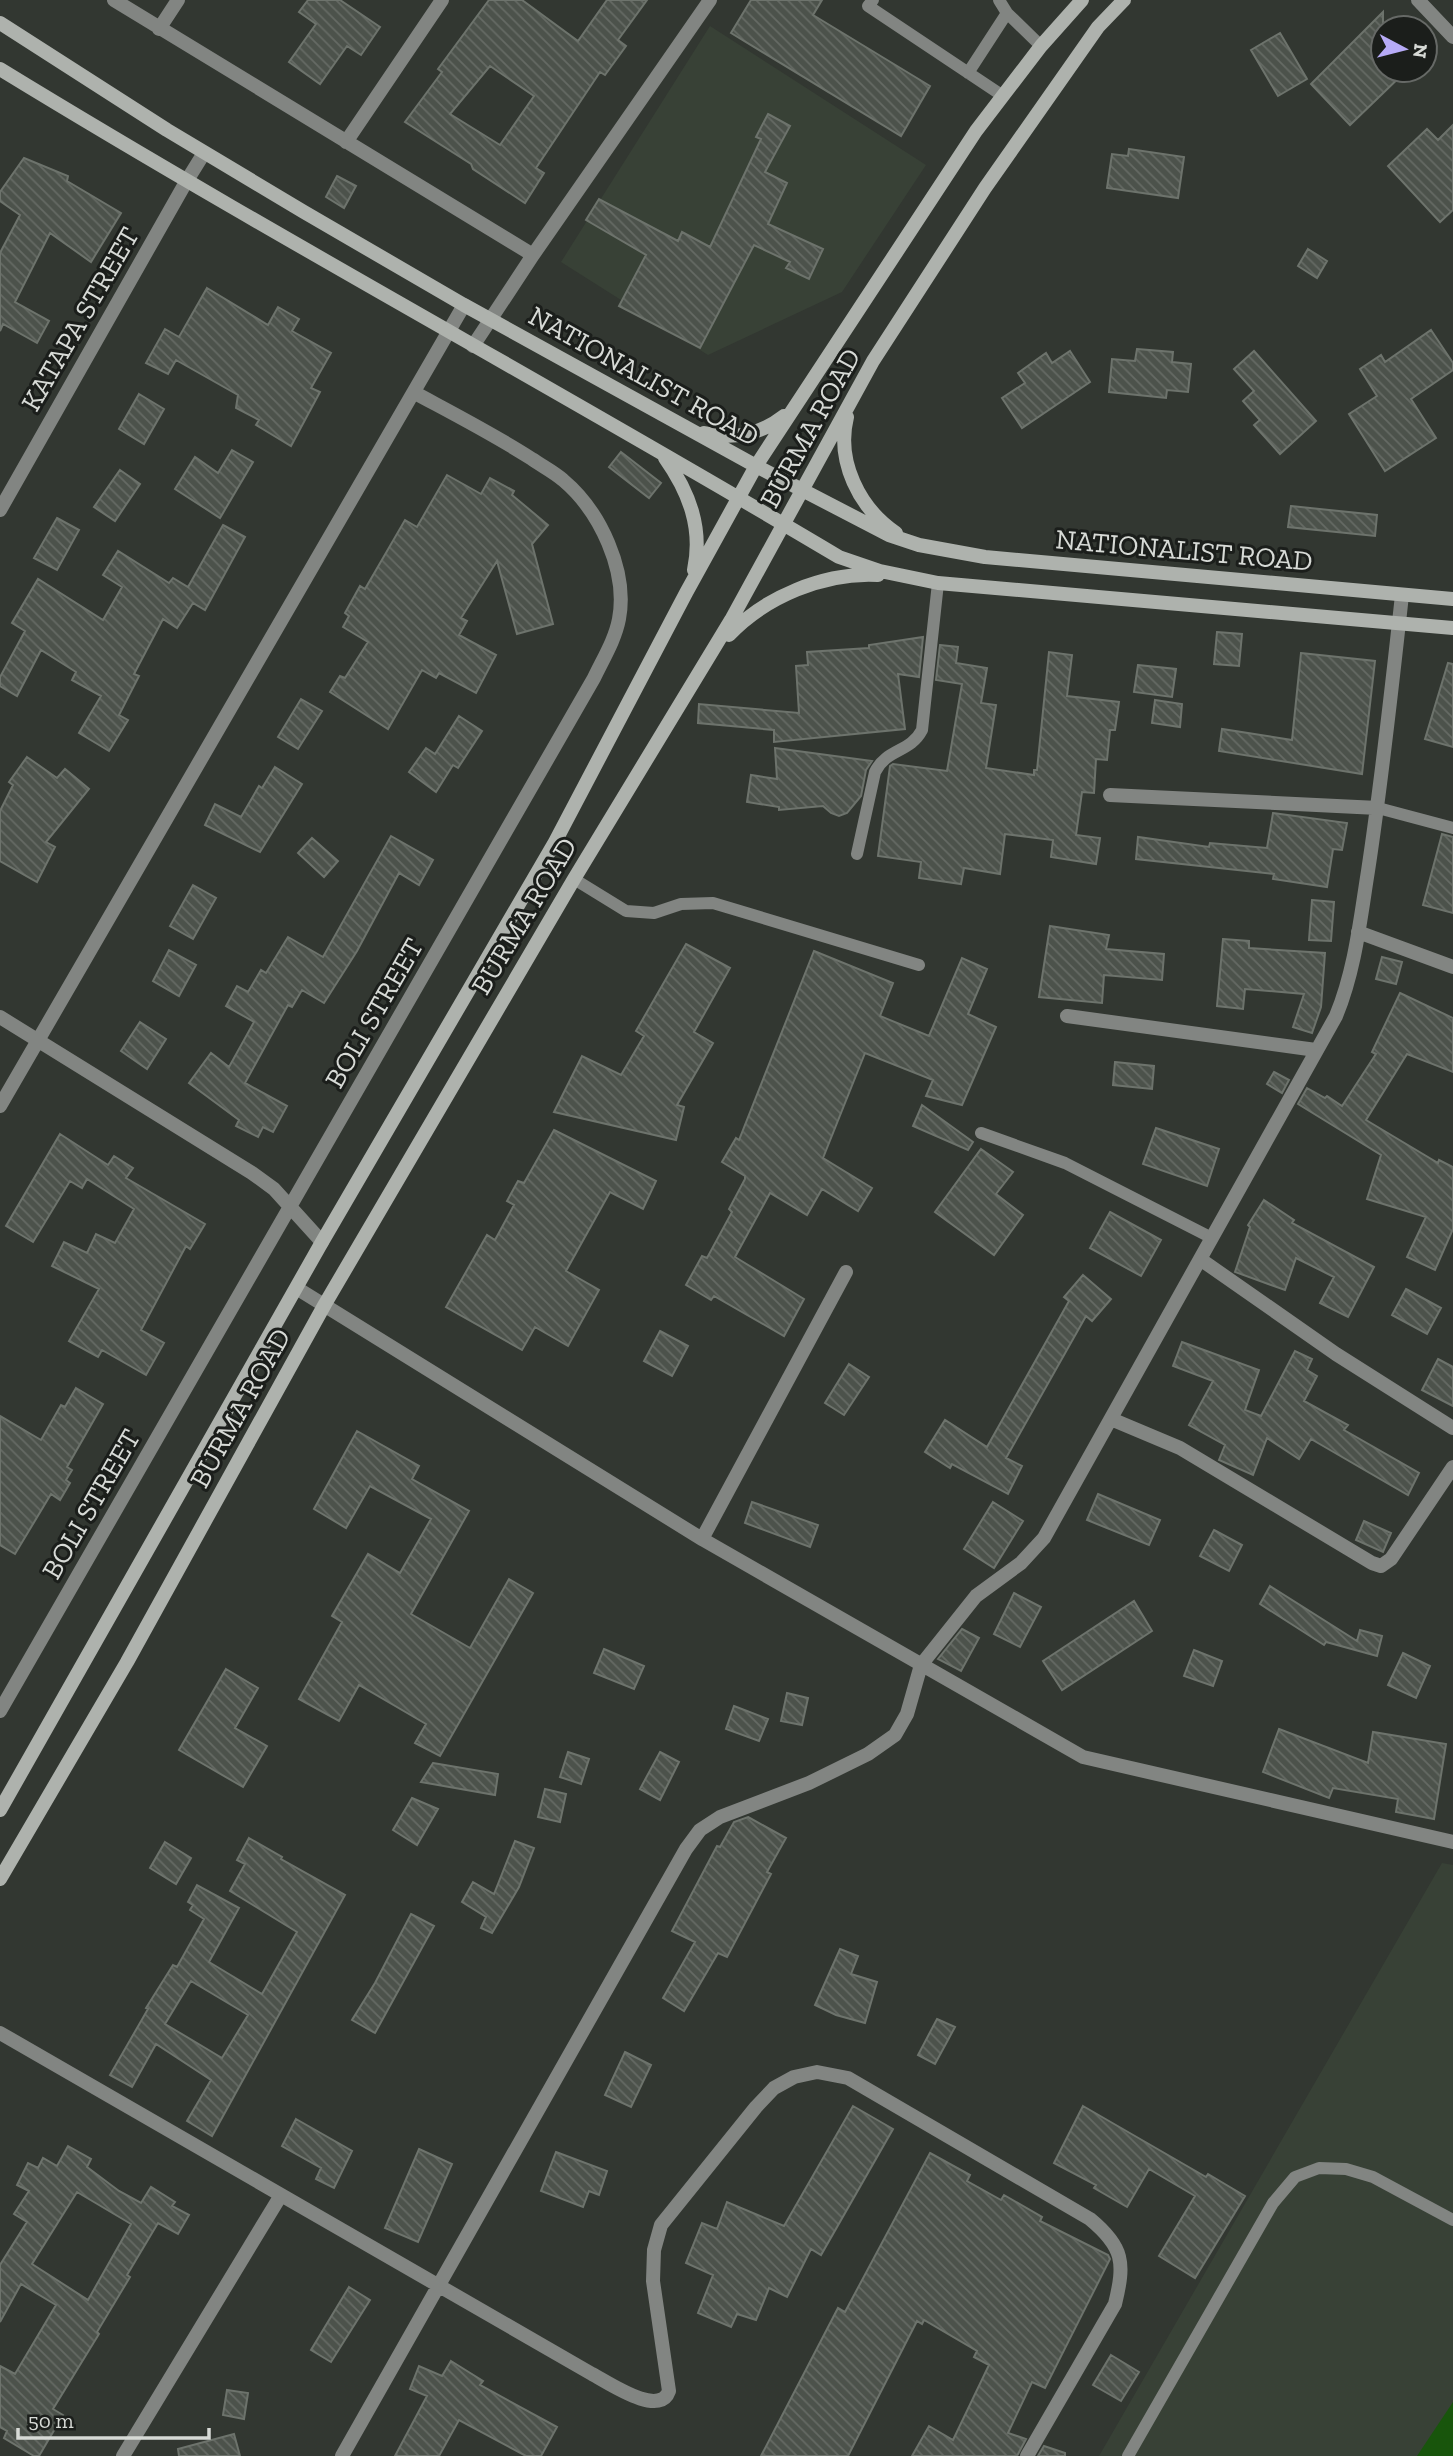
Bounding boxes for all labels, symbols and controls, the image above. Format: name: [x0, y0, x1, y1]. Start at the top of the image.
north arrow: [1369, 14, 1439, 84]
text: N: [1408, 42, 1433, 60]
street label: KATAPA STREET: [14, 221, 146, 417]
street label: NATIONALIST ROAD: [523, 299, 765, 453]
street label: BURMA ROAD: [753, 343, 867, 513]
street label: NATIONALIST ROAD: [1054, 522, 1314, 578]
street label: BURMA ROAD: [464, 832, 584, 1000]
street label: BOLI STREET: [318, 932, 430, 1094]
street label: BURMA ROAD: [183, 1323, 297, 1493]
street label: BOLI STREET: [35, 1423, 147, 1585]
scale bar: [18, 2396, 208, 2440]
text: 50 m: [28, 2408, 74, 2433]

